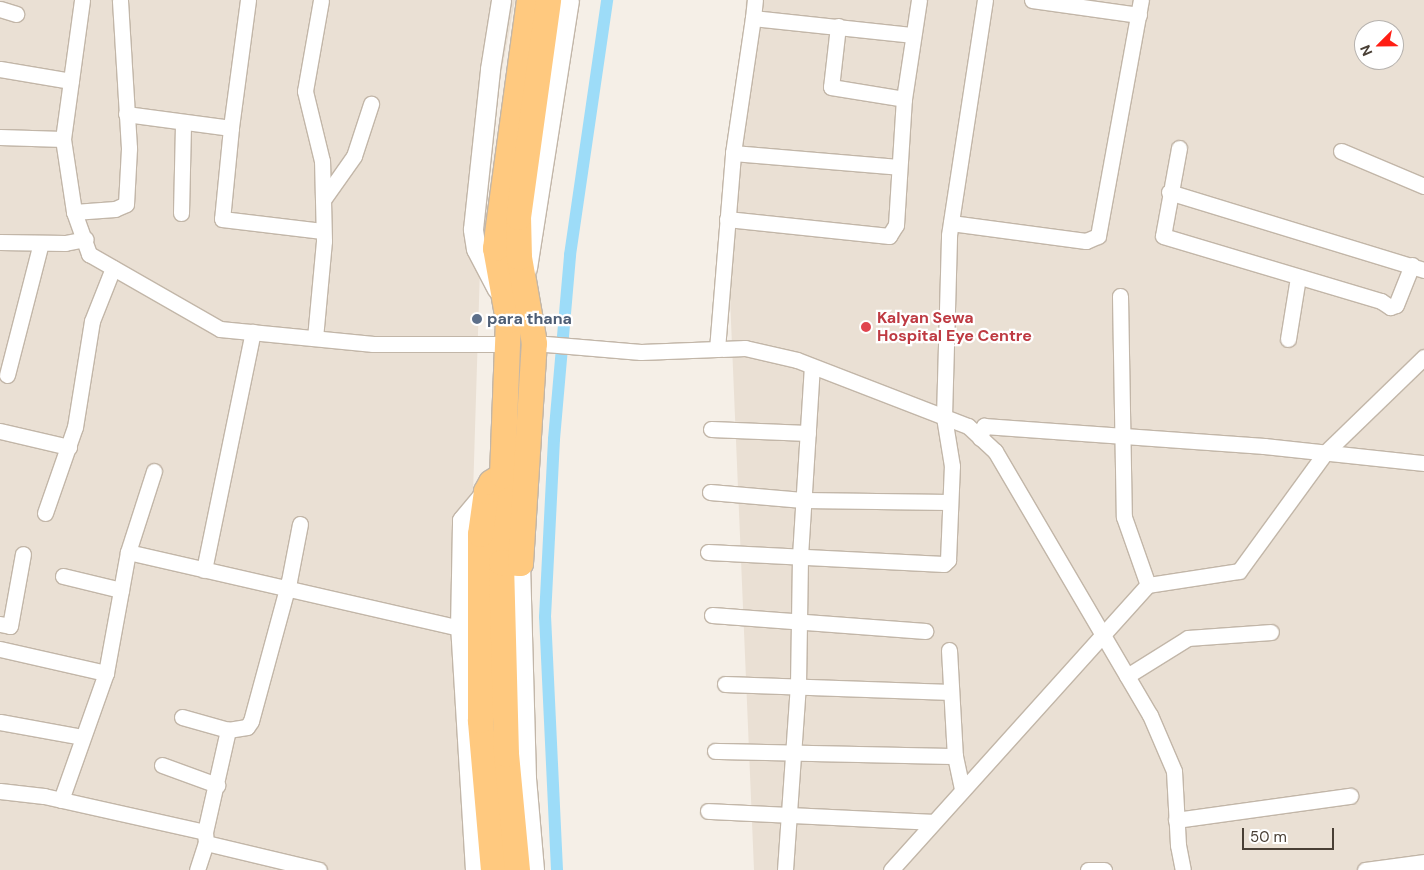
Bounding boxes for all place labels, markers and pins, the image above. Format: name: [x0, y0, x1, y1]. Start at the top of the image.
place label: Kalyan Sewa Hospital Eye Centre: [877, 308, 1032, 346]
place label: para thana: [487, 309, 572, 329]
marker: para thana: [471, 313, 483, 325]
marker: Kalyan Sewa Hospital Eye Centre: [859, 320, 873, 334]

